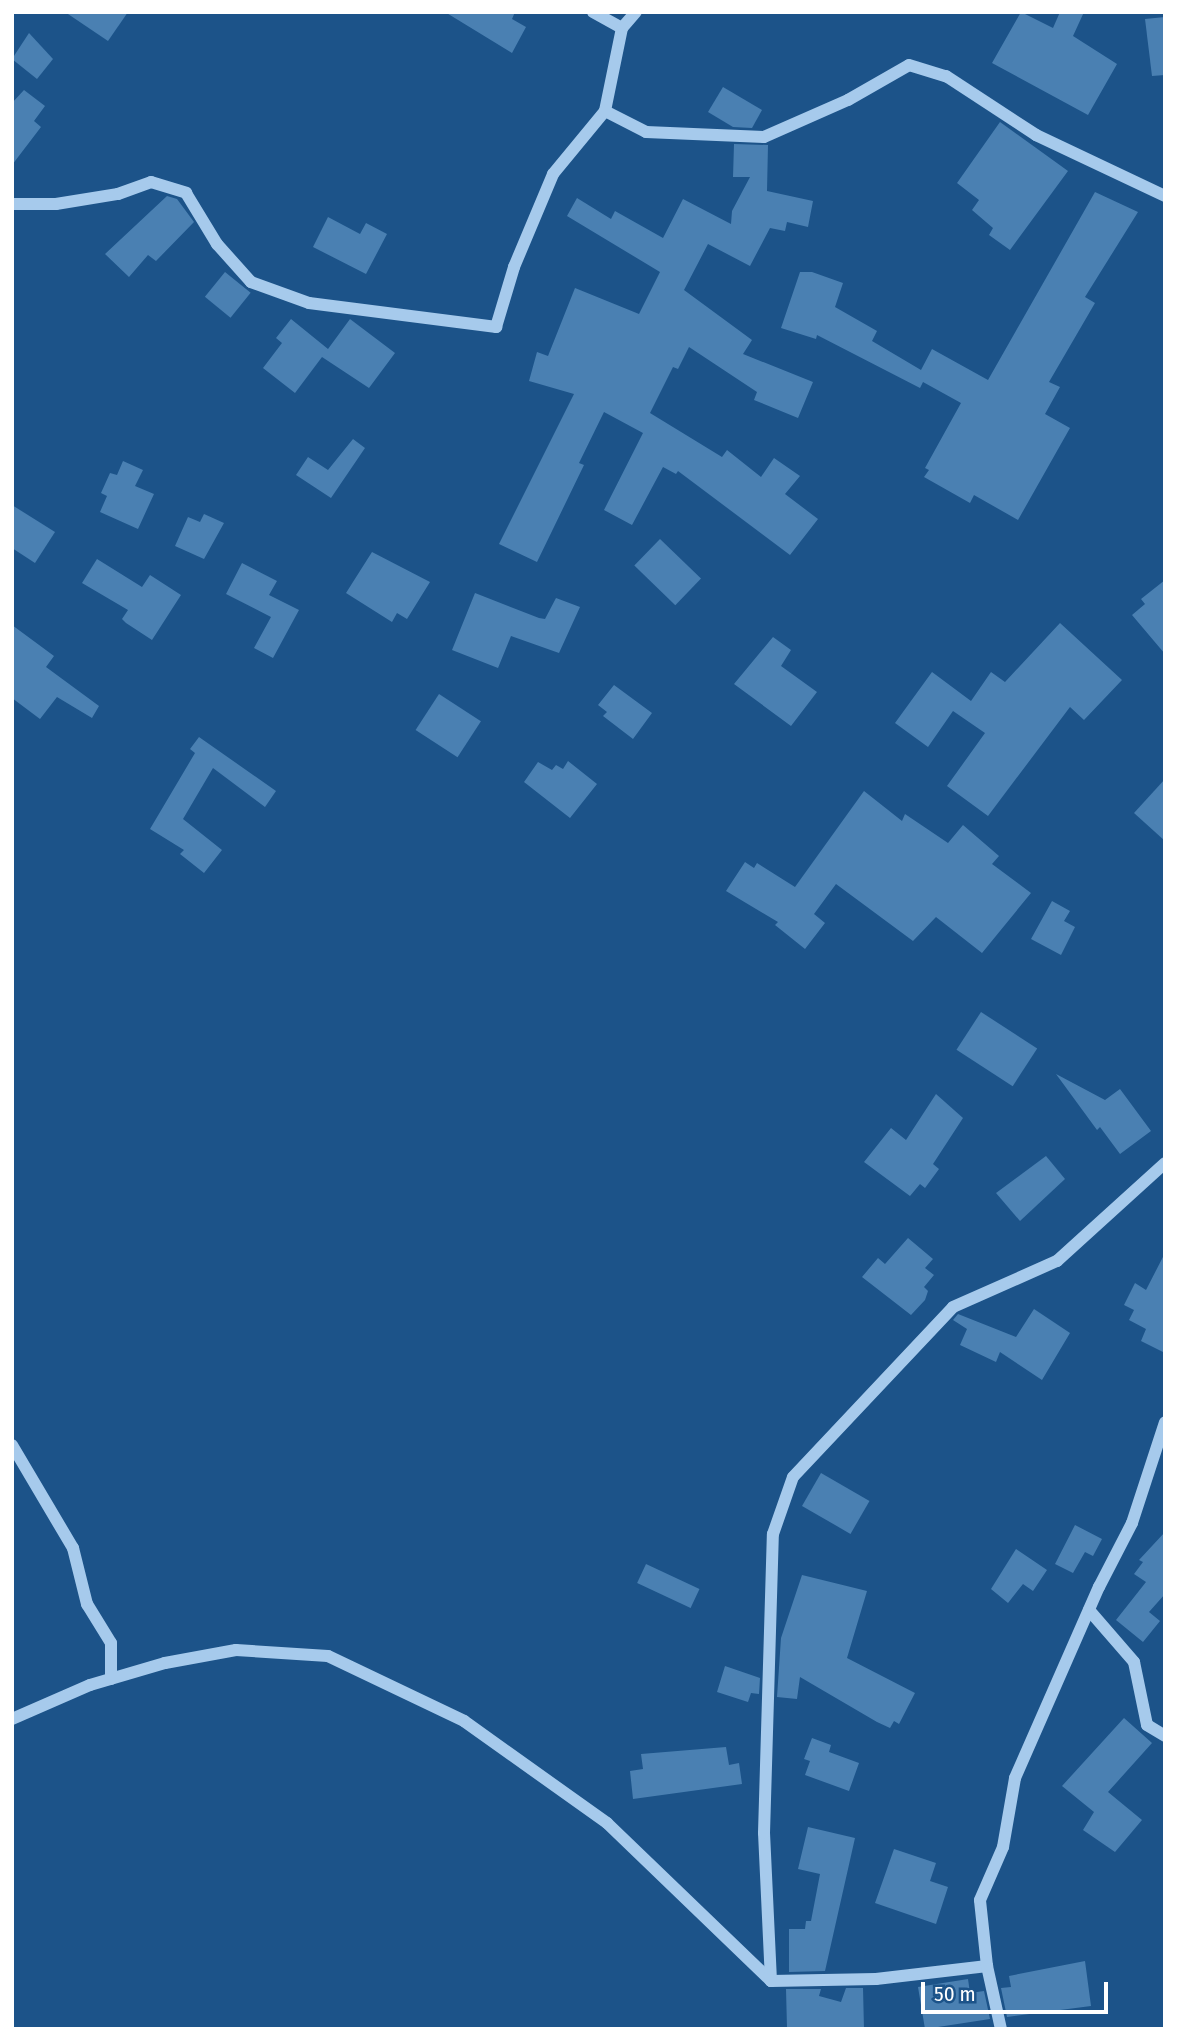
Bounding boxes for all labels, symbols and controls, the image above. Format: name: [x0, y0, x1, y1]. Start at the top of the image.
scale bar: [925, 1968, 1112, 2012]
text: 50 m: [934, 1981, 976, 2007]

